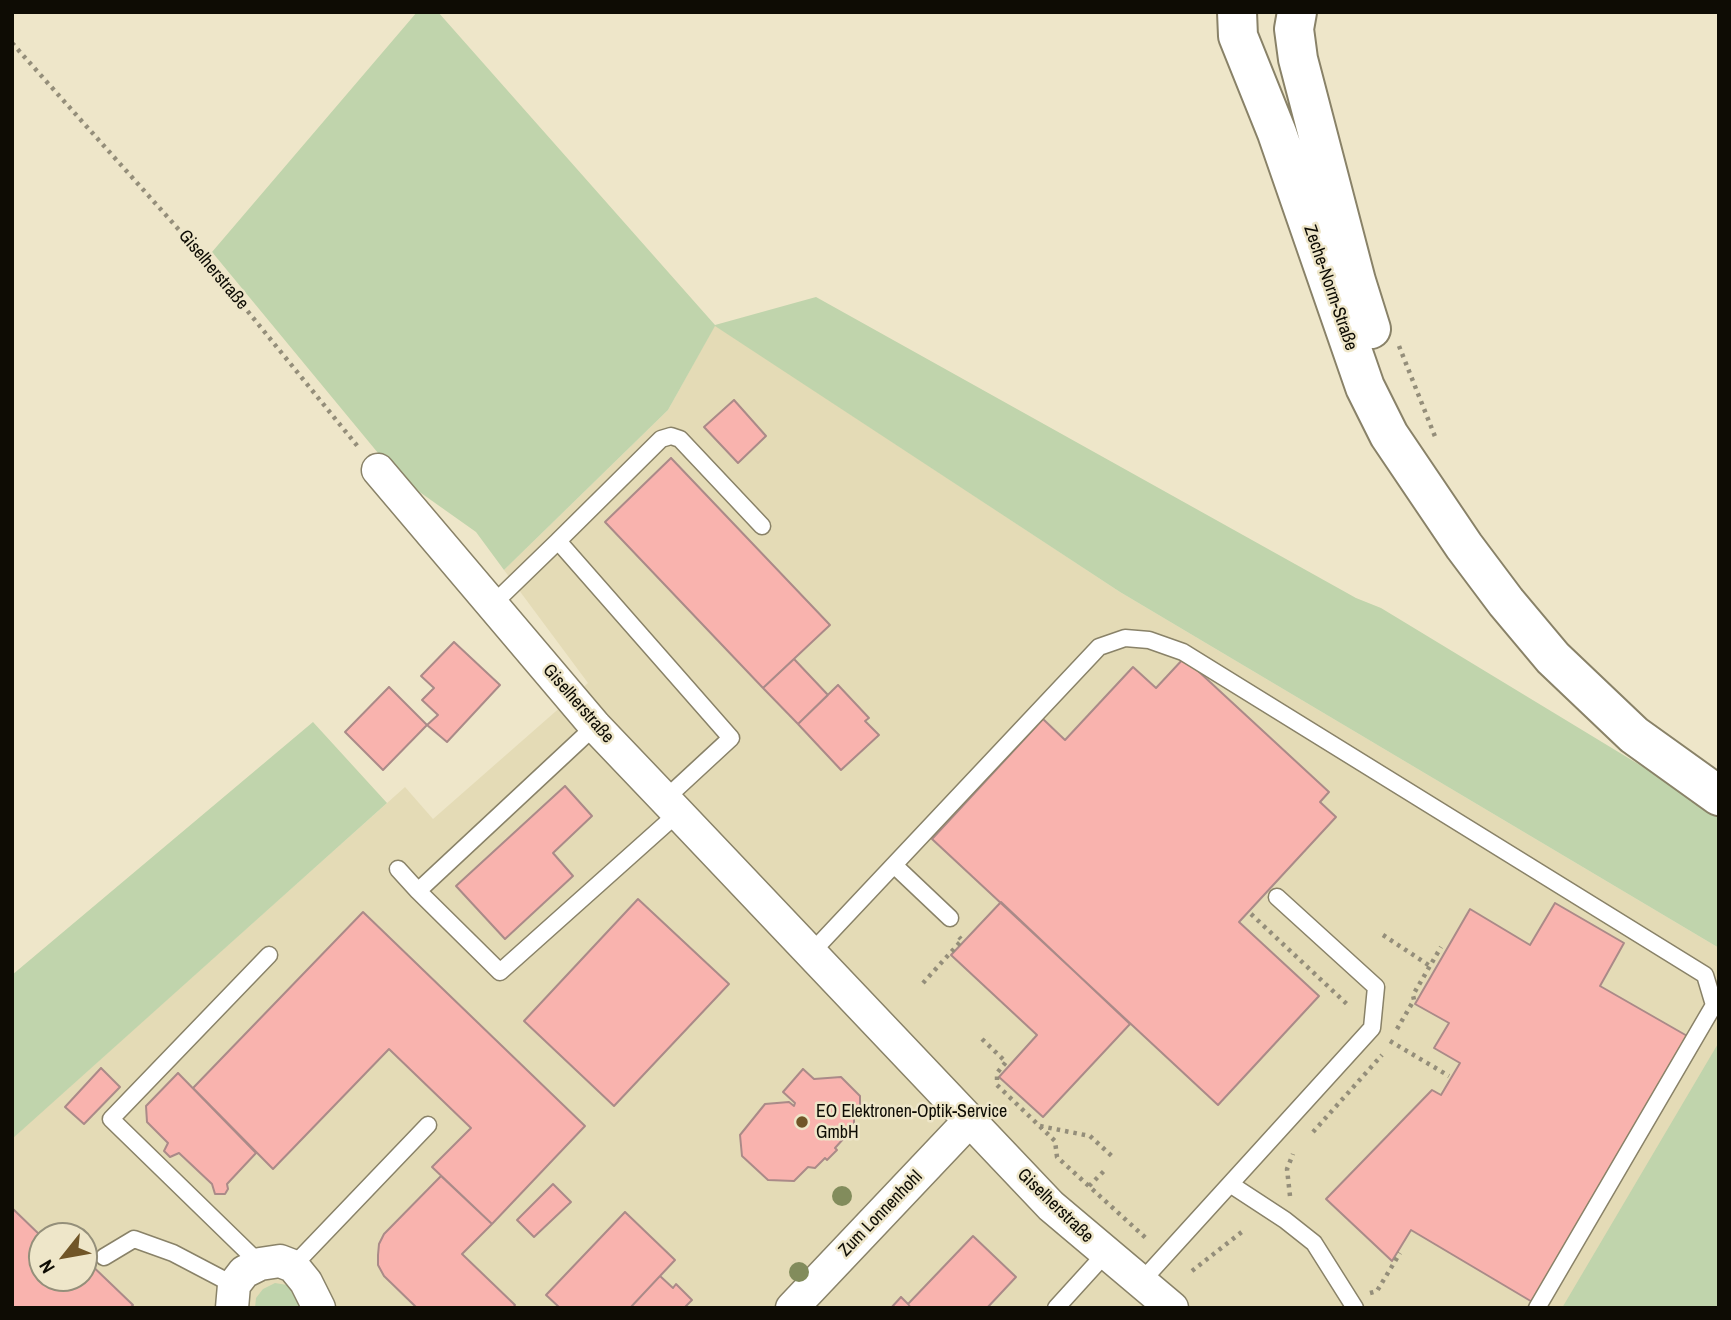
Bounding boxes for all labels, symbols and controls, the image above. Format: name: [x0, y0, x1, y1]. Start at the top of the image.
street label: Zeche-Norm-Straße: [1298, 222, 1362, 354]
street label: Giselherstraße: [173, 226, 253, 314]
street label: Giselherstraße: [538, 660, 618, 748]
place label: EO Elektronen-Optik-Service GmbH: [816, 1101, 1007, 1144]
marker: EO Elektronen-Optik-Service GmbH: [794, 1114, 810, 1130]
street label: Giselherstraße: [1012, 1164, 1098, 1248]
street label: Zum Lonnenhohl: [835, 1167, 927, 1261]
north arrow: [28, 1222, 98, 1292]
text: N: [33, 1255, 61, 1278]

